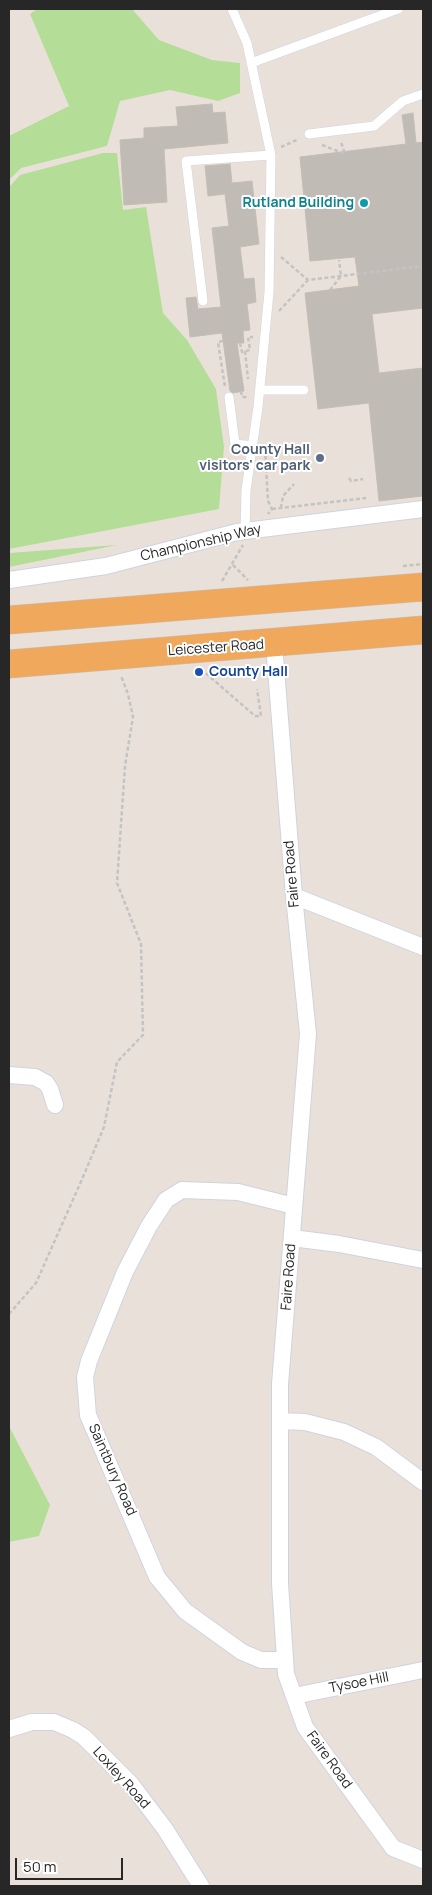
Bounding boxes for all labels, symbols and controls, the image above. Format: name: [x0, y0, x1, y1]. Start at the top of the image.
place label: Rutland Building: [242, 195, 354, 211]
marker: Rutland Building: [358, 197, 370, 209]
place label: County Hall visitors' car park: [199, 442, 310, 474]
marker: County Hall visitors' car park: [314, 452, 326, 464]
street label: Championship Way: [139, 521, 263, 565]
street label: Leicester Road: [167, 636, 265, 660]
place label: County Hall: [209, 664, 288, 680]
marker: County Hall: [193, 666, 205, 678]
street label: Faire Road: [281, 840, 303, 908]
street label: Faire Road: [278, 1243, 300, 1311]
street label: Saintbury Road: [84, 1422, 140, 1518]
street label: Tysoe Hill: [328, 1669, 390, 1697]
street label: Faire Road: [303, 1728, 355, 1792]
street label: Loxley Road: [89, 1744, 153, 1812]
scale bar: [18, 1848, 125, 1880]
text: 50 m: [23, 1856, 57, 1877]

